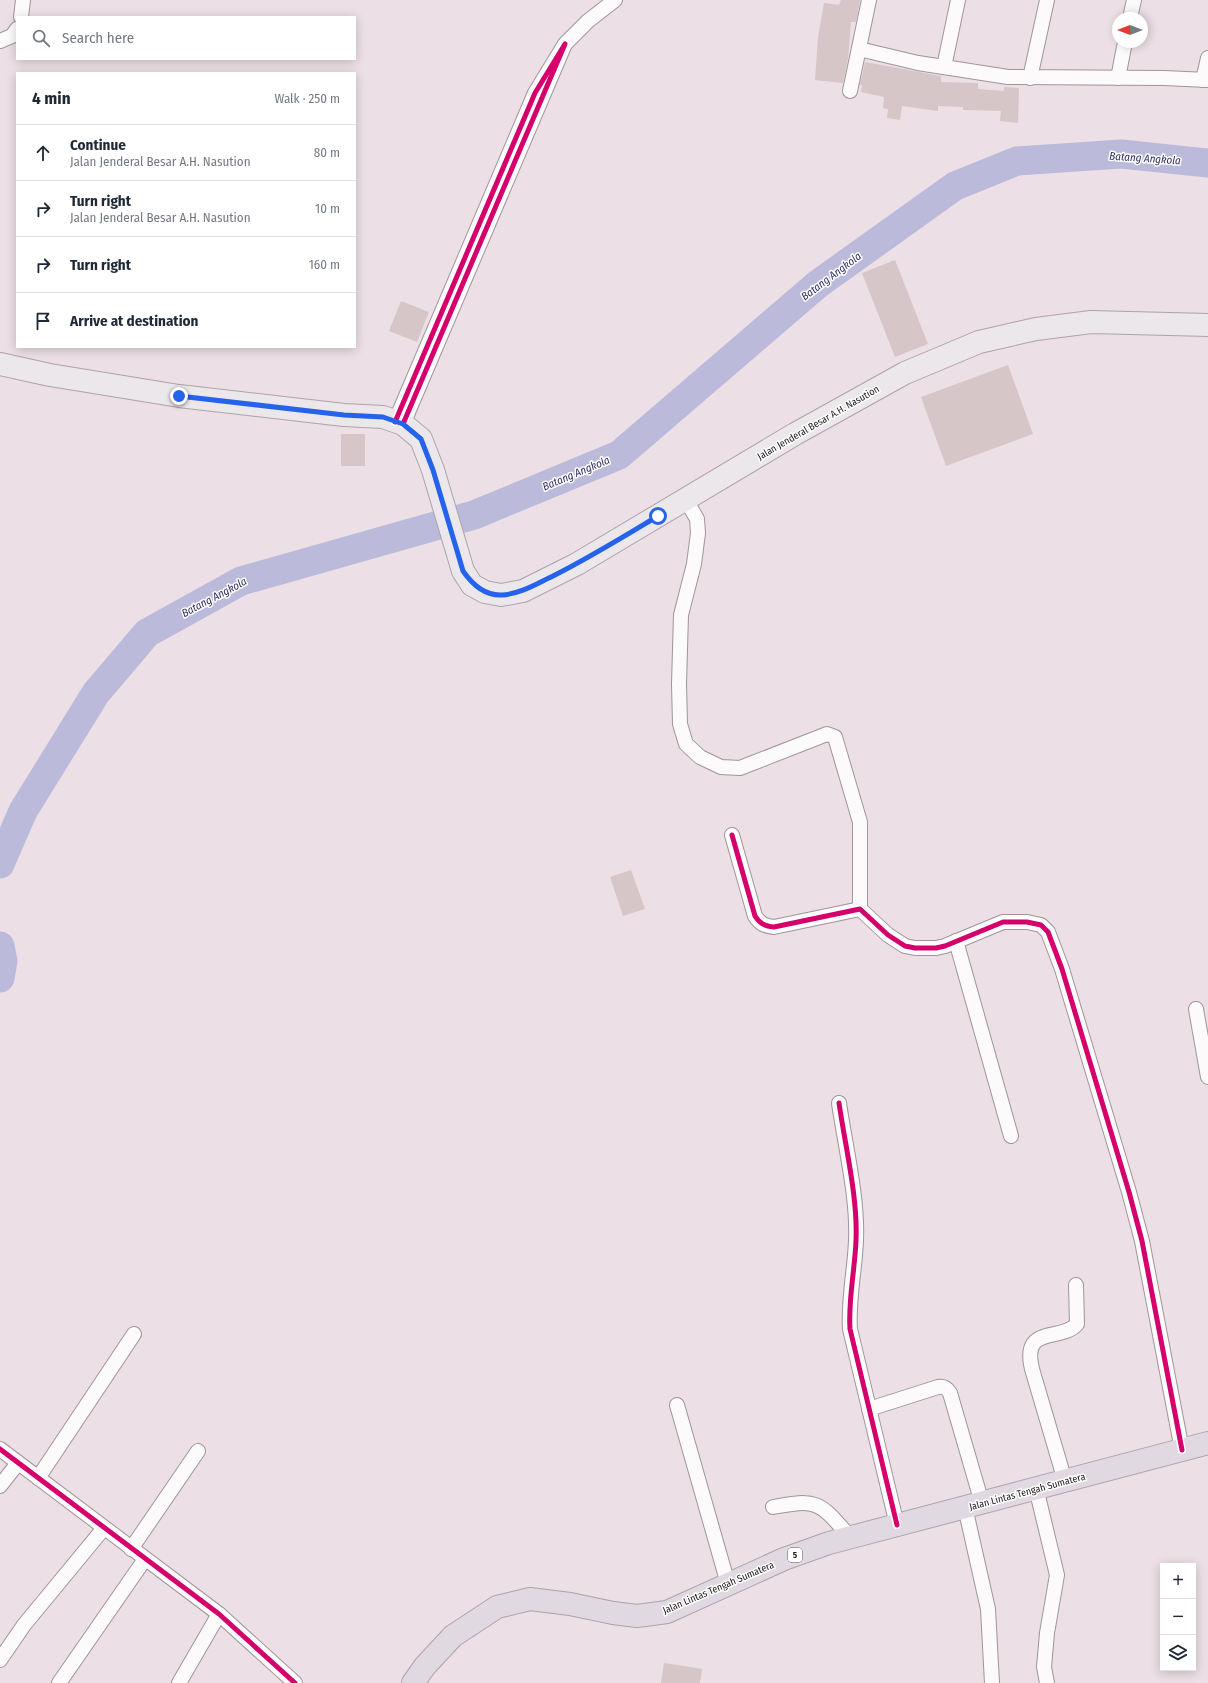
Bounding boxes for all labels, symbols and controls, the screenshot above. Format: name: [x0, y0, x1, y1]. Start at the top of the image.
north arrow: [1112, 12, 1148, 48]
search box: [16, 16, 356, 60]
icon: search: [30, 27, 52, 49]
text: Search here: [62, 29, 134, 47]
text: 4 min: [32, 88, 71, 109]
text: Walk · 250 m: [275, 91, 340, 106]
text: Continue: [70, 136, 126, 154]
icon: ahead: [32, 142, 54, 164]
text: 80 m: [314, 145, 340, 160]
water label: Batang Angkola: [1109, 150, 1182, 168]
text: Jalan Jenderal Besar A.H. Nasution: [70, 154, 251, 169]
text: Turn right: [70, 192, 131, 210]
icon: right: [32, 198, 54, 220]
text: 10 m: [315, 201, 340, 216]
text: Jalan Jenderal Besar A.H. Nasution: [70, 210, 251, 225]
water label: Batang Angkola: [799, 249, 864, 303]
icon: right: [32, 254, 54, 276]
text: Turn right: [70, 256, 131, 274]
text: 160 m: [309, 257, 340, 272]
icon: arrive: [32, 310, 54, 332]
text: Arrive at destination: [70, 312, 198, 330]
street label: Jalan Jenderal Besar A.H. Nasution: [755, 383, 882, 463]
route end: [170, 387, 188, 405]
water label: Batang Angkola: [541, 453, 612, 493]
route start: [649, 507, 667, 525]
water label: Batang Angkola: [179, 575, 249, 620]
street label: Jalan Lintas Tengah Sumatera: [968, 1471, 1087, 1513]
road number: 5: [788, 1548, 802, 1562]
street label: Jalan Lintas Tengah Sumatera: [661, 1559, 776, 1617]
map controls: [1160, 1563, 1196, 1671]
button: +: [1160, 1563, 1196, 1599]
button: −: [1160, 1599, 1196, 1635]
button: layers: [1160, 1635, 1196, 1671]

